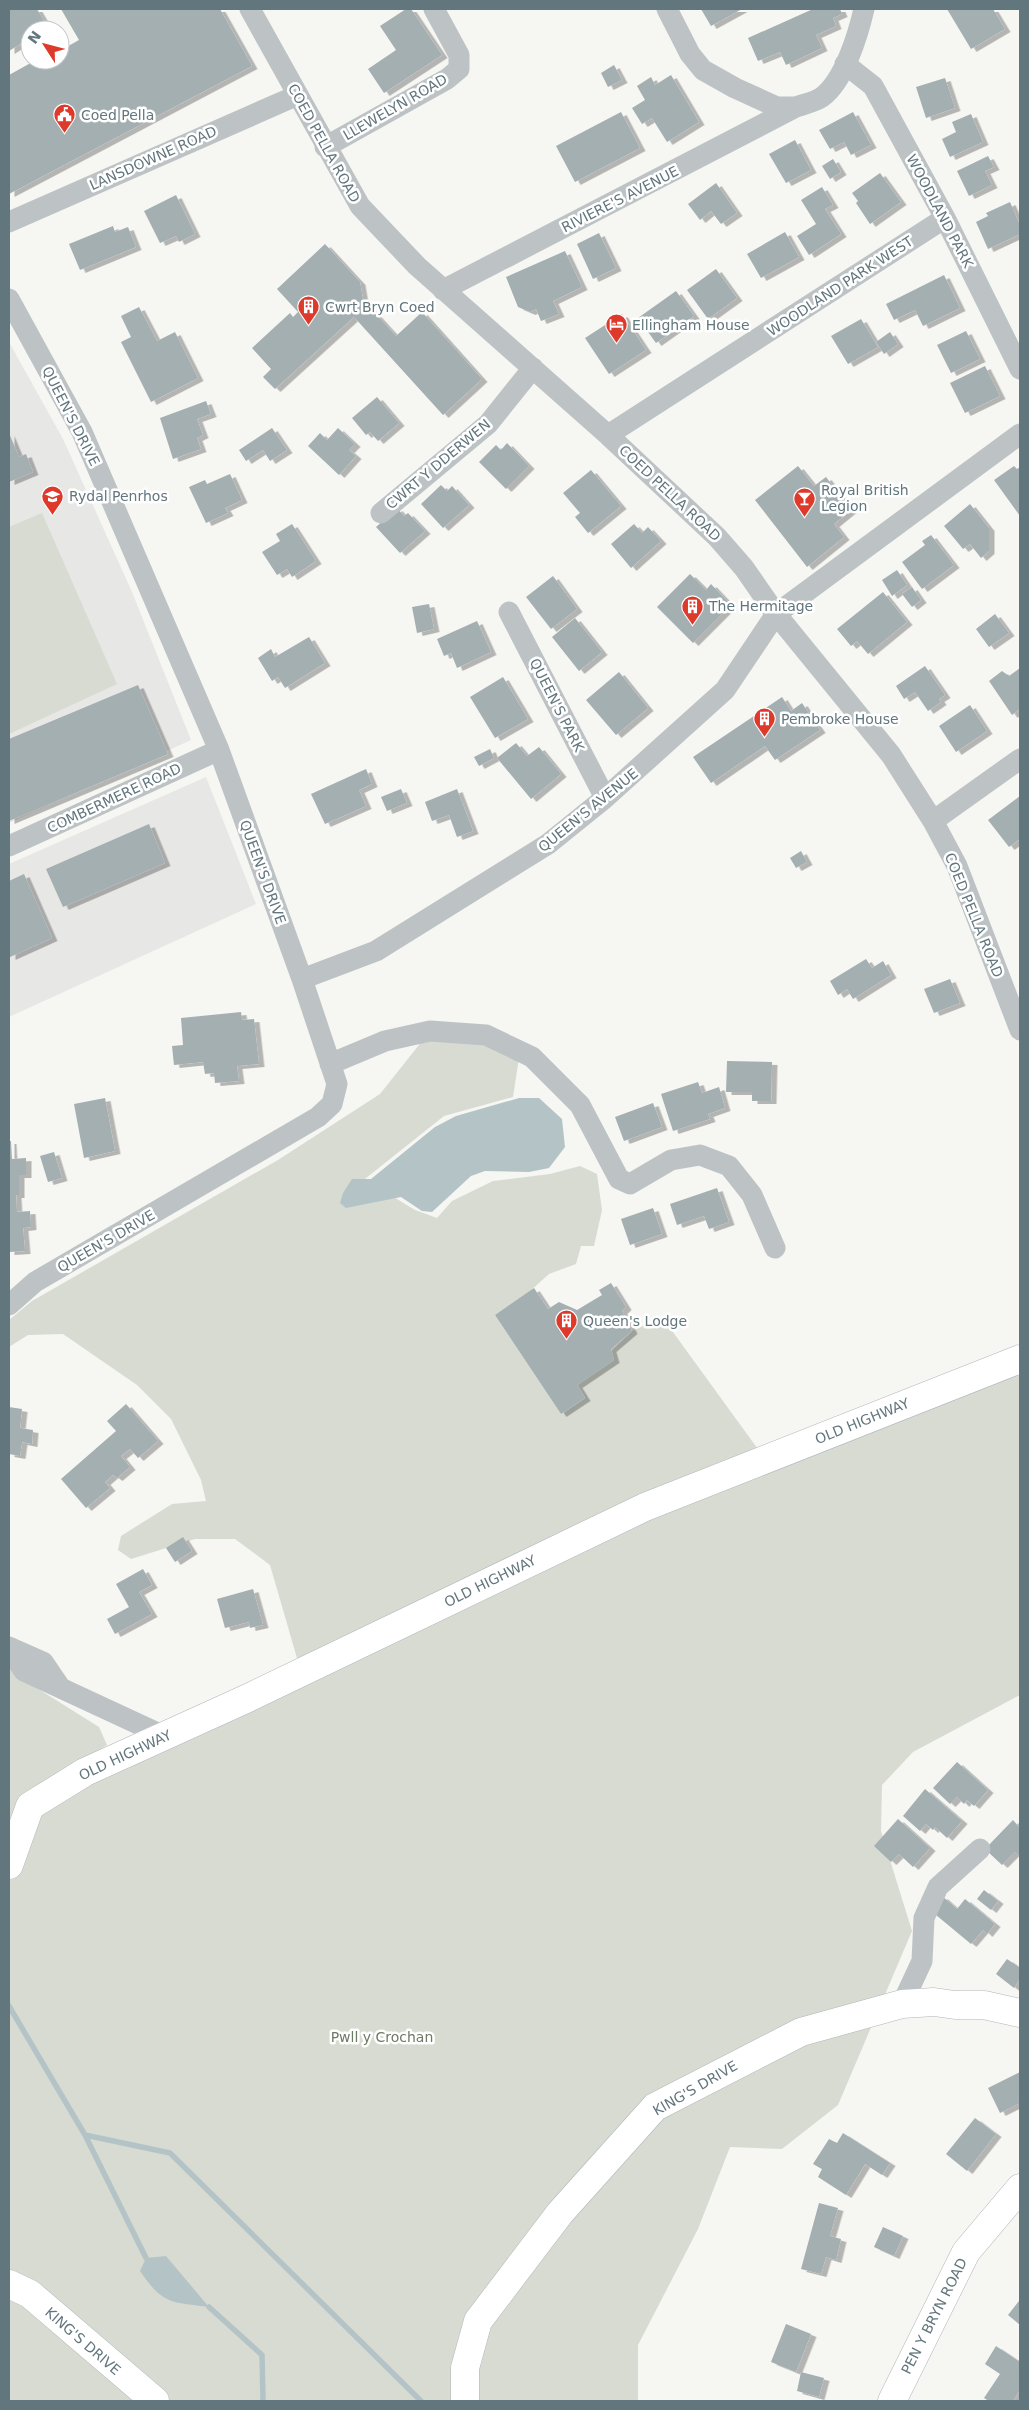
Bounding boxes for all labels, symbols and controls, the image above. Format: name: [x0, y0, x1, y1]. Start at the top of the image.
north arrow: [20, 20, 70, 70]
text: N: [25, 28, 44, 47]
street label: LLEWELYN ROAD: [340, 71, 450, 143]
street label: COED PELLA ROAD: [285, 81, 363, 205]
public building icon: Coed Pella: [53, 103, 77, 134]
place label: Coed Pella: [81, 107, 154, 123]
street label: LANSDOWNE ROAD: [87, 123, 219, 193]
street label: WOODLAND PARK: [903, 152, 977, 271]
street label: RIVIERE'S AVENUE: [559, 163, 681, 235]
street label: WOODLAND PARK WEST: [764, 233, 916, 339]
building icon: Cwrt Bryn Coed: [297, 295, 321, 326]
place label: Cwrt Bryn Coed: [325, 299, 435, 315]
hotel icon: Ellingham House: [604, 313, 628, 344]
place label: Ellingham House: [632, 317, 750, 333]
street label: QUEEN'S DRIVE: [39, 364, 103, 468]
street label: CWRT Y DDERWEN: [383, 416, 493, 512]
street label: COED PELLA ROAD: [616, 442, 724, 544]
place label: Royal British Legion: [821, 482, 909, 514]
school or university icon: Rydal Penrhos: [41, 484, 65, 515]
bar icon: Royal British Legion: [793, 486, 817, 517]
place label: Rydal Penrhos: [69, 488, 168, 504]
building icon: The Hermitage: [681, 594, 705, 625]
place label: The Hermitage: [708, 598, 813, 614]
street label: QUEEN'S PARK: [527, 656, 588, 755]
building icon: Pembroke House: [753, 707, 777, 738]
place label: Pembroke House: [781, 711, 899, 727]
street label: COMBERMERE ROAD: [45, 760, 183, 836]
street label: QUEEN'S AVENUE: [535, 765, 641, 855]
street label: QUEEN'S DRIVE: [237, 818, 289, 926]
street label: COED PELLA ROAD: [942, 850, 1006, 980]
street label: QUEEN'S DRIVE: [55, 1207, 157, 1275]
building icon: Queen's Lodge: [555, 1309, 579, 1340]
place label: Queen's Lodge: [583, 1313, 687, 1329]
street label: OLD HIGHWAY: [813, 1395, 912, 1447]
street label: OLD HIGHWAY: [441, 1552, 539, 1610]
street label: OLD HIGHWAY: [76, 1726, 174, 1783]
park label: Pwll y Crochan: [331, 2029, 433, 2045]
street label: KING'S DRIVE: [650, 2057, 740, 2119]
street label: PEN Y BRYN ROAD: [898, 2255, 970, 2377]
street label: KING'S DRIVE: [42, 2304, 124, 2378]

